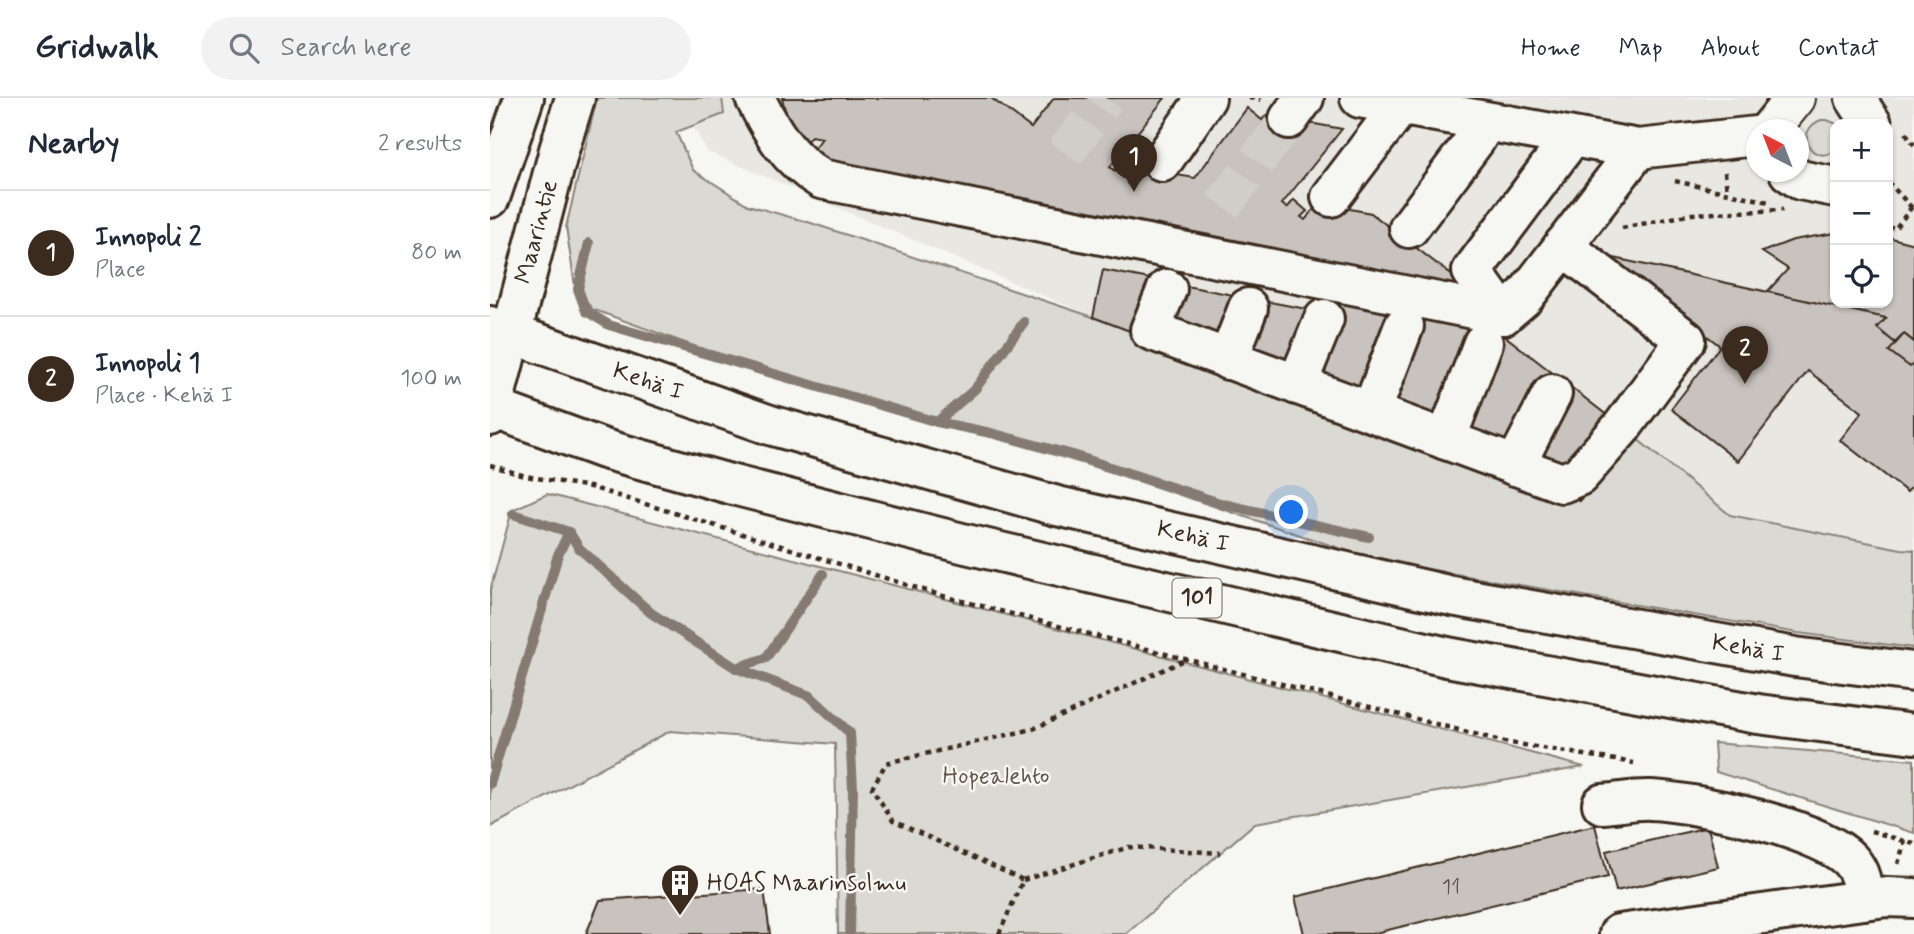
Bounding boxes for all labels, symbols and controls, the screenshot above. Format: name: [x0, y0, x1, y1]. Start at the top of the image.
search box: [201, 17, 691, 80]
text: Gridwalk: [35, 26, 159, 70]
icon: search: [225, 29, 263, 67]
text: Search here: [281, 31, 411, 65]
text: Home: [1521, 33, 1581, 64]
text: Map: [1619, 33, 1663, 64]
text: About: [1701, 33, 1760, 64]
text: Contact: [1798, 33, 1879, 64]
north arrow: [1746, 119, 1809, 182]
map controls: [1830, 119, 1893, 308]
button: +: [1830, 119, 1893, 182]
text: Nearby: [28, 124, 119, 163]
text: 2 results: [378, 129, 462, 159]
pin: 1: [1111, 134, 1157, 192]
street label: Maarintie: [508, 176, 566, 287]
button: −: [1830, 182, 1893, 245]
text: Innopoli 2: [95, 221, 202, 255]
text: 1: [46, 238, 56, 268]
text: 80 m: [411, 238, 462, 268]
button: locate: [1830, 245, 1893, 308]
text: Place: [95, 255, 146, 285]
pin: 2: [1722, 326, 1768, 384]
text: Innopoli 1: [95, 347, 200, 381]
street label: Kehä I: [609, 356, 687, 408]
text: 2: [45, 364, 57, 394]
text: 100 m: [400, 364, 462, 394]
text: Place · Kehä I: [95, 381, 233, 411]
your location: [1274, 495, 1308, 529]
street label: Kehä I: [1154, 514, 1232, 560]
road number: 101: [1172, 578, 1222, 618]
street label: Kehä I: [1709, 627, 1787, 671]
park label: Hopealehto: [943, 761, 1049, 792]
building icon: HOAS Maarinsolmu: [659, 862, 701, 917]
place label: HOAS Maarinsolmu: [707, 868, 906, 899]
house number: 11: [1442, 873, 1460, 901]

